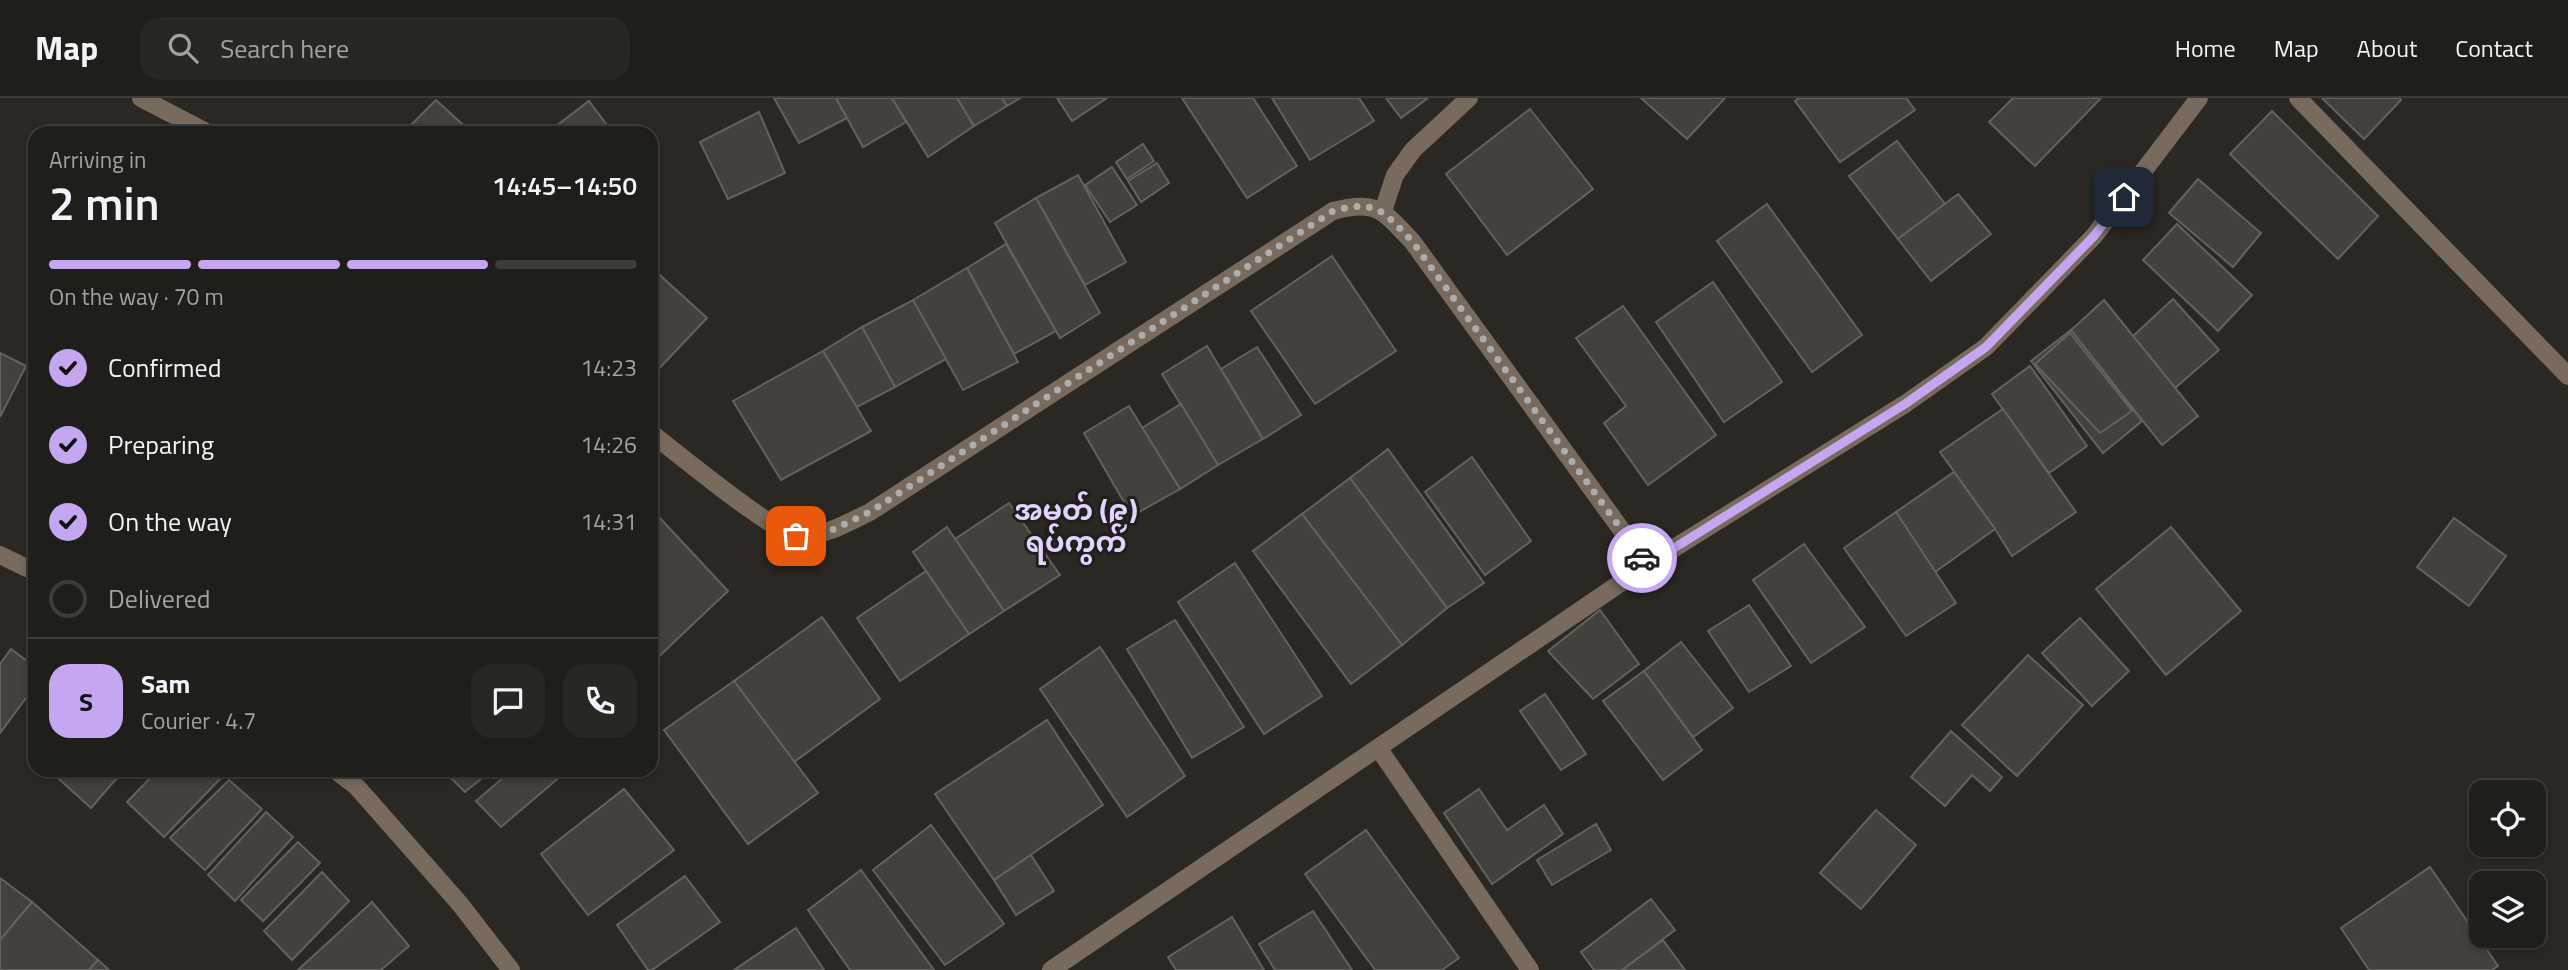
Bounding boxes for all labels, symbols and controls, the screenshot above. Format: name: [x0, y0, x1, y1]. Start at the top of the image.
search box: [140, 17, 630, 80]
text: Map: [35, 23, 98, 73]
icon: search: [164, 29, 202, 67]
text: Search here: [220, 29, 349, 68]
text: Home: [2175, 30, 2236, 66]
text: Map: [2274, 30, 2319, 66]
text: About: [2357, 30, 2417, 66]
text: Contact: [2455, 30, 2533, 66]
text: Arriving in: [49, 142, 146, 177]
text: 14:45–14:50: [492, 166, 637, 205]
pin: [2094, 167, 2154, 227]
text: 2 min: [49, 168, 160, 238]
icon: home: [2105, 178, 2143, 216]
text: On the way · 70 m: [49, 279, 224, 314]
text: Confirmed: [108, 348, 222, 387]
icon: check: [49, 349, 87, 387]
text: 14:23: [580, 350, 637, 385]
text: Preparing: [108, 425, 214, 464]
icon: check: [49, 426, 87, 464]
text: 14:26: [580, 427, 637, 462]
district label: အမှတ် (၉) ရပ်ကွက်: [1014, 488, 1138, 565]
text: On the way: [108, 502, 232, 541]
icon: check: [49, 503, 87, 541]
text: 14:31: [580, 504, 637, 539]
pin: [766, 506, 826, 566]
icon: bag: [777, 517, 815, 555]
courier: [1607, 523, 1677, 593]
icon: car: [1623, 539, 1661, 577]
text: Delivered: [108, 579, 211, 618]
text: Sam: [141, 664, 190, 703]
button: chat: [471, 664, 545, 738]
button: phone: [563, 664, 637, 738]
text: S: [79, 682, 93, 721]
text: Courier · 4.7: [141, 703, 256, 738]
map controls: [2469, 780, 2546, 948]
button: locate: [2469, 780, 2546, 857]
button: layers: [2469, 871, 2546, 948]

